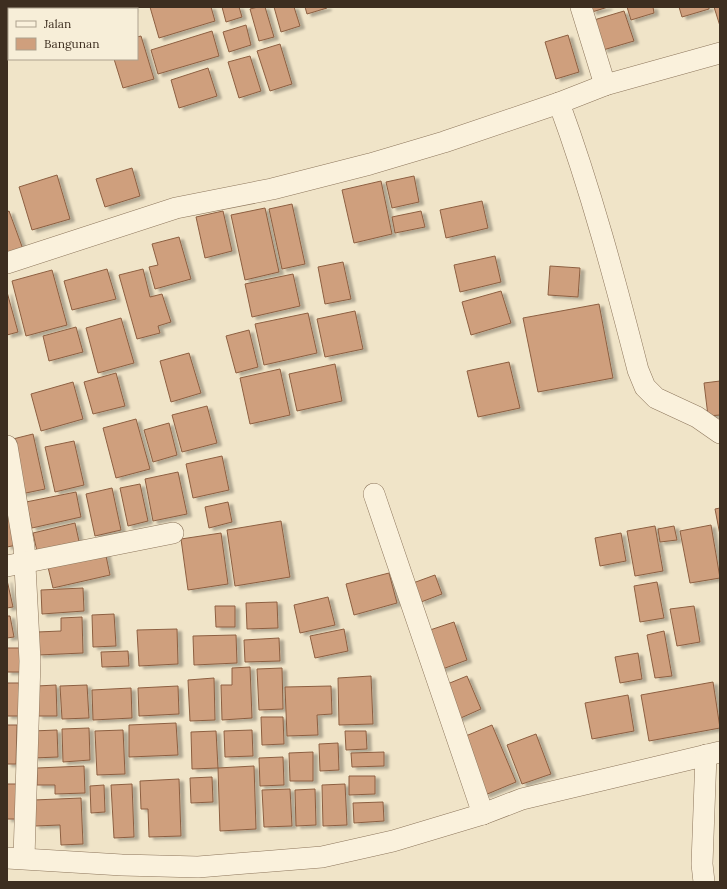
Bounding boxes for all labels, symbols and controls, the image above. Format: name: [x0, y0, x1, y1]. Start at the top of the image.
legend: [8, 8, 138, 60]
text: Jalan: [43, 16, 71, 31]
text: Bangunan: [44, 36, 100, 51]

